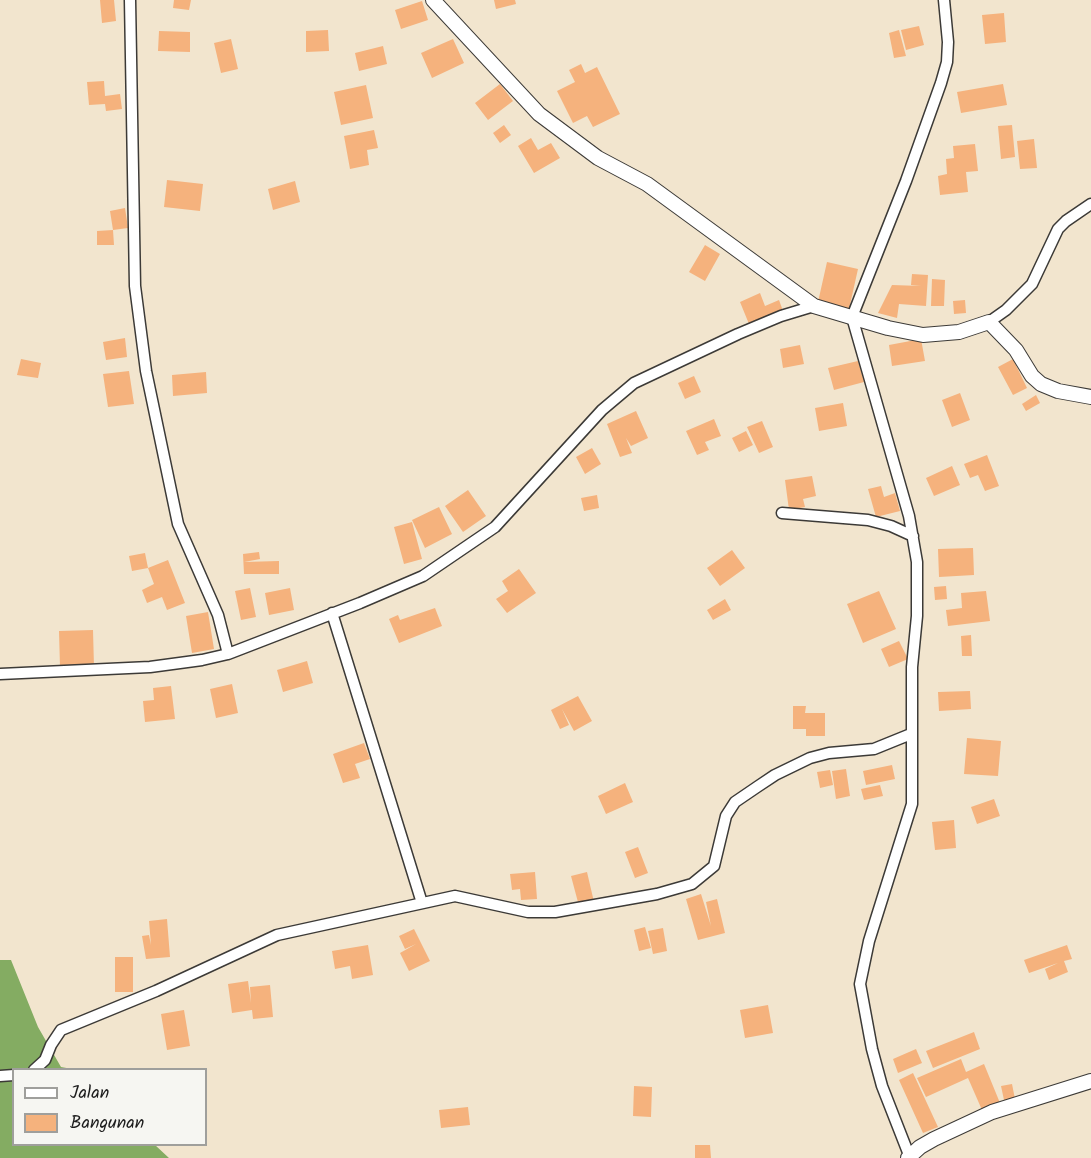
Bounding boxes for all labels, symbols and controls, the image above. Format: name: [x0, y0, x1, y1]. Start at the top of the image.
legend: [12, 1068, 207, 1146]
text: Jalan: [70, 1079, 109, 1108]
text: Bangunan: [70, 1109, 144, 1138]

